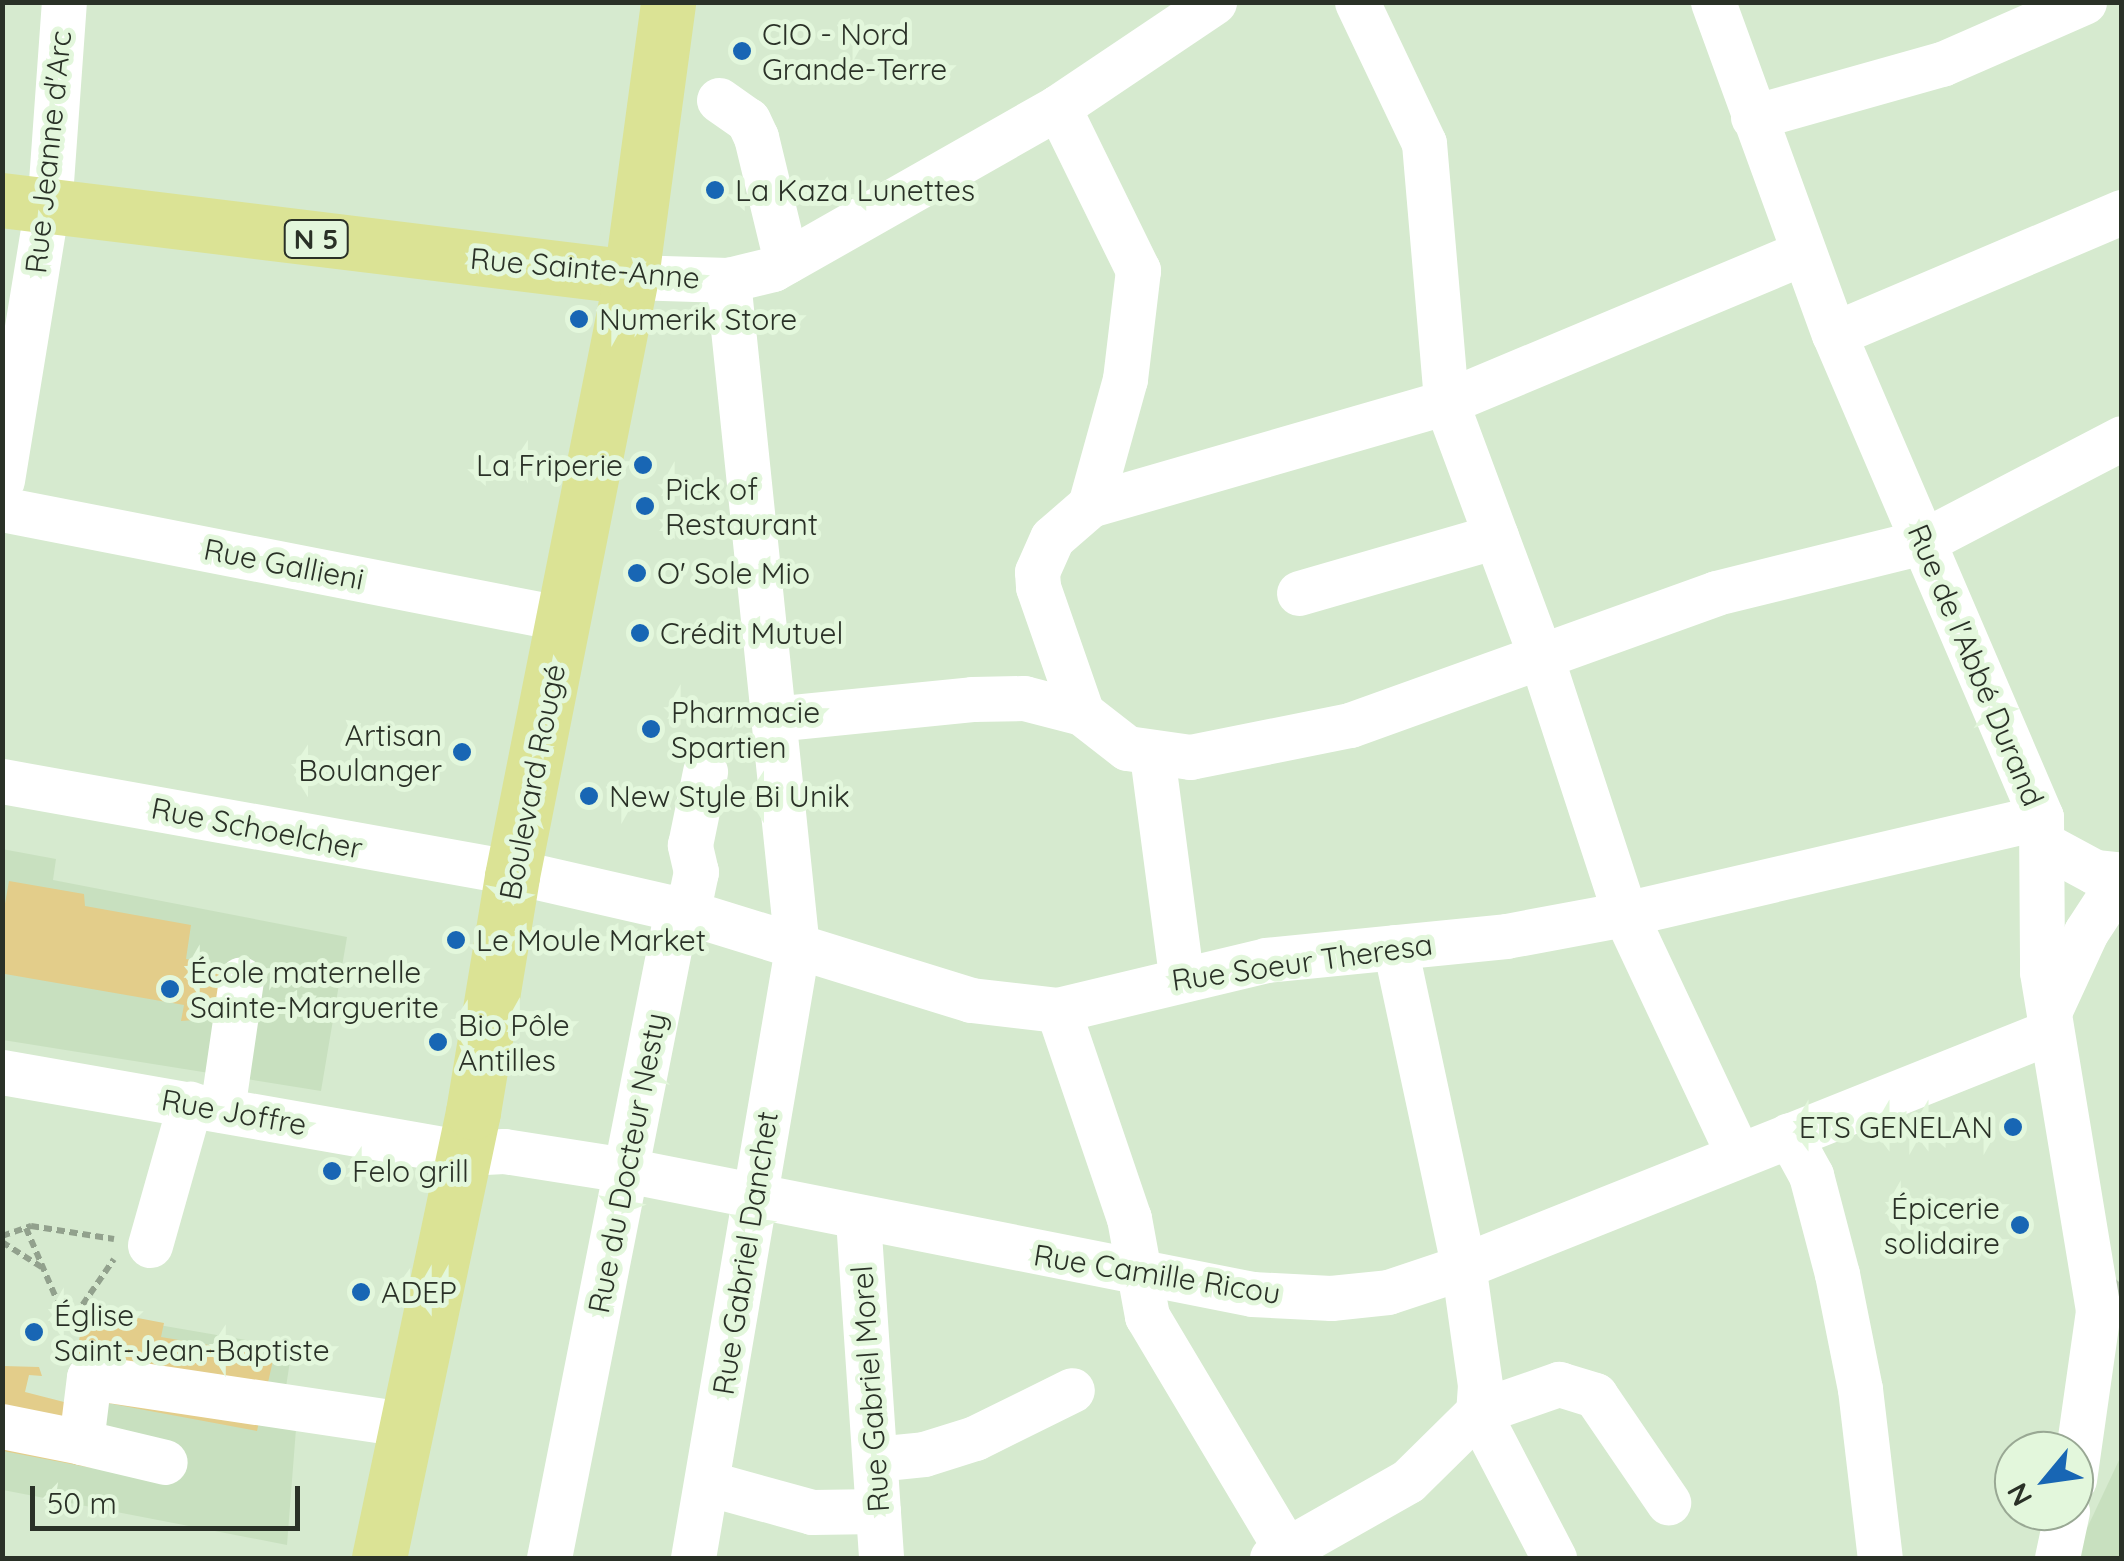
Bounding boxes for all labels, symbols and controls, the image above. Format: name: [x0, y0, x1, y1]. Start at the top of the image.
place label: CIO - Nord Grande-Terre: [762, 16, 947, 86]
street label: Rue Jeanne d'Arc: [17, 29, 79, 275]
marker: CIO - Nord Grande-Terre: [731, 40, 753, 62]
place label: La Kaza Lunettes: [735, 172, 975, 208]
marker: La Kaza Lunettes: [704, 179, 726, 201]
road number: N 5: [284, 216, 348, 262]
street label: Rue Sainte-Anne: [469, 240, 701, 296]
place label: Numerik Store: [599, 301, 797, 337]
marker: Numerik Store: [568, 308, 590, 330]
place label: La Friperie: [476, 447, 623, 483]
marker: La Friperie: [632, 454, 654, 476]
place label: Pick of Restaurant: [665, 471, 818, 542]
marker: Pick of Restaurant: [634, 495, 656, 517]
street label: Rue de l'Abbé Durand: [1900, 519, 2052, 811]
street label: Rue Gallieni: [201, 531, 367, 597]
place label: O' Sole Mio: [657, 555, 810, 591]
marker: O' Sole Mio: [626, 562, 648, 584]
place label: Crédit Mutuel: [660, 615, 843, 651]
marker: Crédit Mutuel: [629, 622, 651, 644]
street label: Boulevard Rougé: [492, 661, 572, 903]
place label: Pharmacie Spartien: [671, 694, 820, 764]
place label: Artisan Boulanger: [298, 717, 442, 788]
marker: Pharmacie Spartien: [640, 718, 662, 740]
marker: Artisan Boulanger: [451, 741, 473, 763]
place label: New Style Bi Unik: [609, 778, 850, 814]
marker: New Style Bi Unik: [578, 785, 600, 807]
street label: Rue Schoelcher: [148, 790, 366, 866]
place label: Le Moule Market: [476, 922, 706, 958]
street label: Rue Soeur Theresa: [1169, 926, 1435, 998]
marker: Le Moule Market: [445, 929, 467, 951]
place label: École maternelle Sainte-Marguerite: [190, 954, 439, 1024]
marker: École maternelle Sainte-Marguerite: [159, 978, 181, 1000]
place label: Bio Pôle Antilles: [458, 1007, 570, 1078]
street label: Rue du Docteur Nesty: [580, 1010, 674, 1316]
marker: Bio Pôle Antilles: [427, 1031, 449, 1053]
street label: Rue Joffre: [159, 1082, 309, 1142]
street label: Rue Gabriel Danchet: [705, 1109, 785, 1397]
place label: ETS GENELAN: [1799, 1109, 1993, 1145]
marker: ETS GENELAN: [2002, 1116, 2024, 1138]
place label: Felo grill: [352, 1153, 469, 1189]
marker: Felo grill: [321, 1160, 343, 1182]
place label: Épicerie solidaire: [1884, 1190, 2000, 1260]
marker: Épicerie solidaire: [2009, 1214, 2031, 1236]
street label: Rue Camille Ricou: [1031, 1237, 1283, 1311]
street label: Rue Gabriel Morel: [843, 1264, 897, 1514]
place label: ADEP: [381, 1274, 457, 1310]
marker: ADEP: [350, 1281, 372, 1303]
place label: Église Saint-Jean-Baptiste: [54, 1297, 330, 1368]
marker: Église Saint-Jean-Baptiste: [23, 1321, 45, 1343]
north arrow: [1994, 1431, 2094, 1531]
scale bar: [35, 1466, 305, 1528]
text: N: [1999, 1477, 2039, 1512]
text: 50 m: [47, 1484, 117, 1522]

